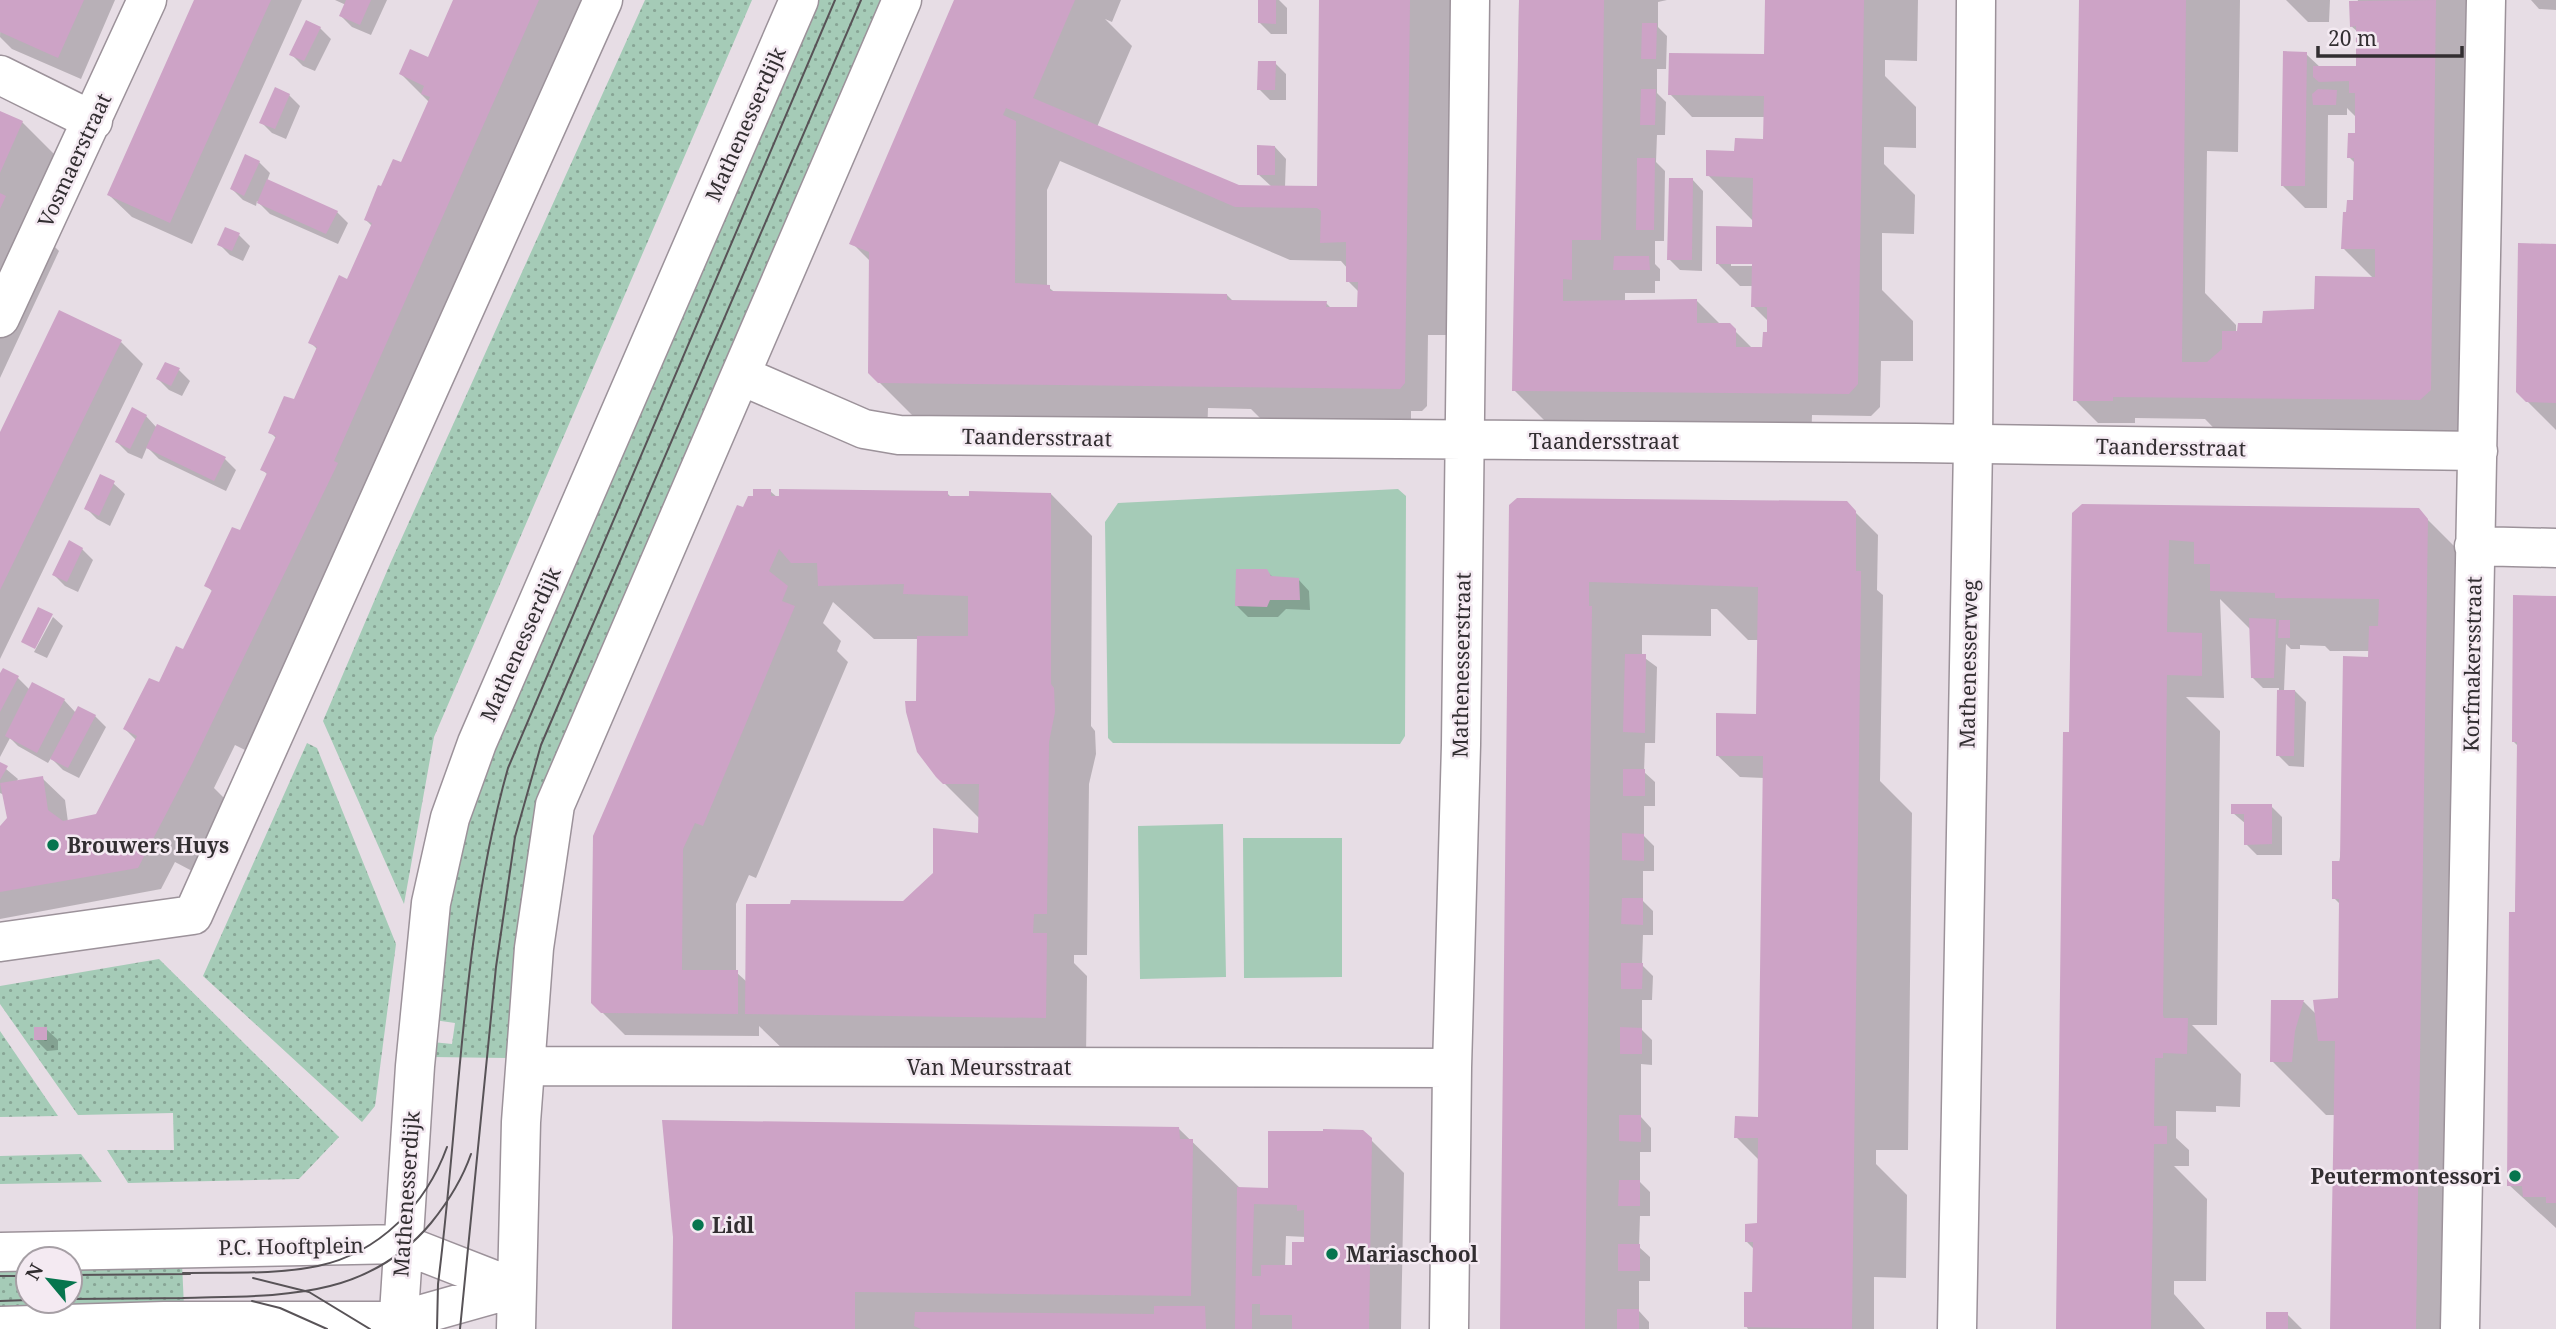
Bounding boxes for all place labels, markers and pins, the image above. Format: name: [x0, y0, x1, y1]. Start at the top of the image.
place label: Brouwers Huys: [67, 831, 229, 859]
marker: Brouwers Huys: [45, 837, 61, 853]
place label: Peutermontessori: [2310, 1162, 2502, 1190]
marker: Peutermontessori: [2507, 1168, 2523, 1184]
place label: Lidl: [712, 1211, 755, 1239]
marker: Lidl: [690, 1217, 706, 1233]
place label: Mariaschool: [1346, 1240, 1479, 1268]
marker: Mariaschool: [1324, 1246, 1340, 1262]

